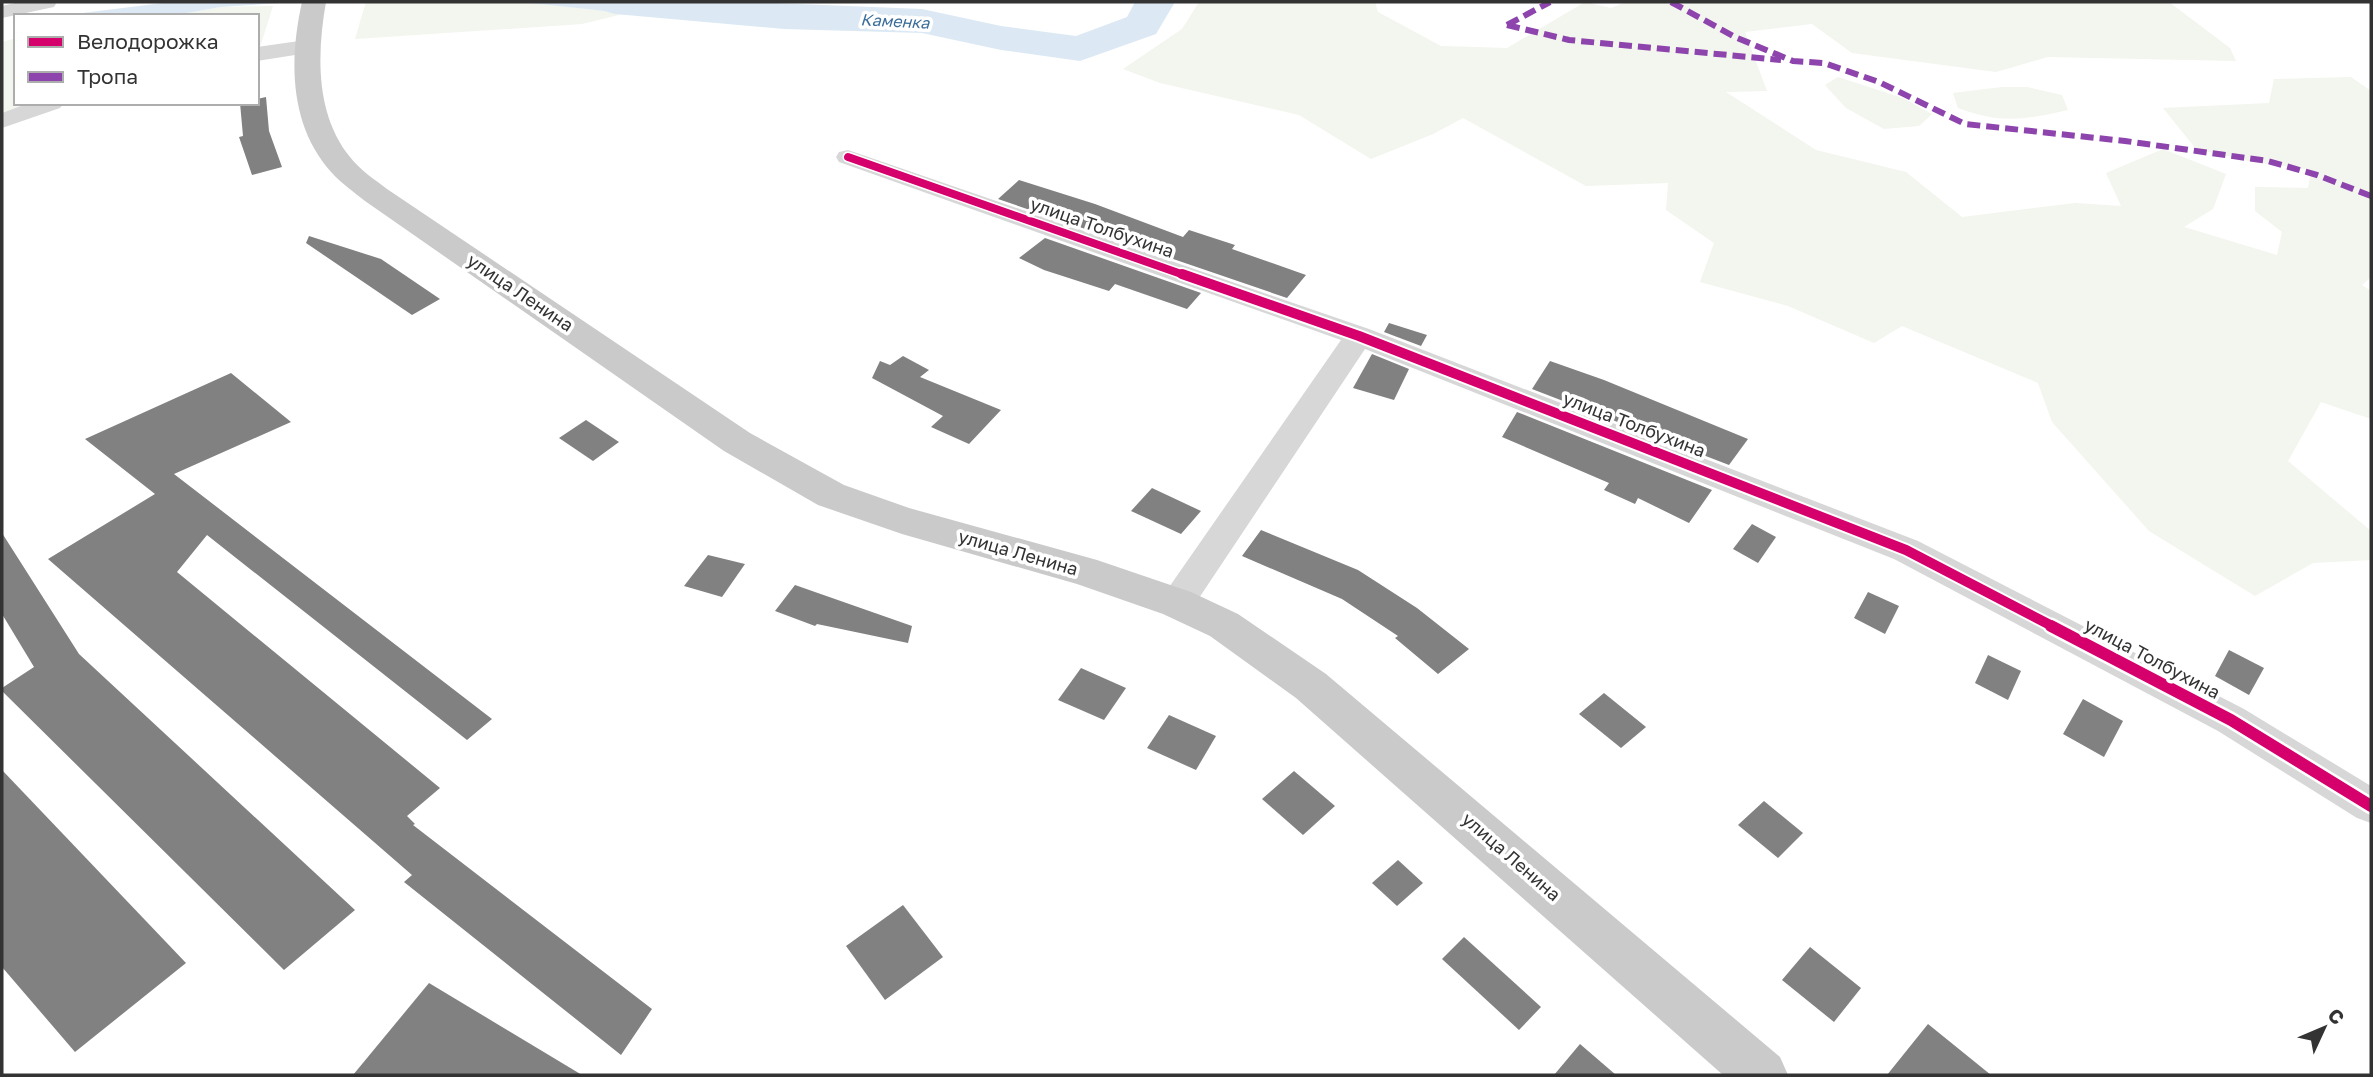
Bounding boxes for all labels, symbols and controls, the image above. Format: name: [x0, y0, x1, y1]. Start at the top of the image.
water label: Каменка: [860, 9, 931, 33]
legend: [14, 14, 259, 105]
text: Велодорожка: [77, 28, 219, 54]
text: Тропа: [77, 63, 138, 89]
street label: улица Толбухина: [1028, 192, 1177, 262]
street label: улица Ленина: [463, 248, 578, 336]
street label: улица Толбухина: [1560, 387, 1709, 461]
street label: улица Ленина: [956, 524, 1081, 580]
street label: улица Толбухина: [2081, 613, 2224, 703]
street label: улица Ленина: [1458, 807, 1566, 905]
north arrow: [2289, 993, 2359, 1063]
text: С: [2324, 1003, 2350, 1029]

